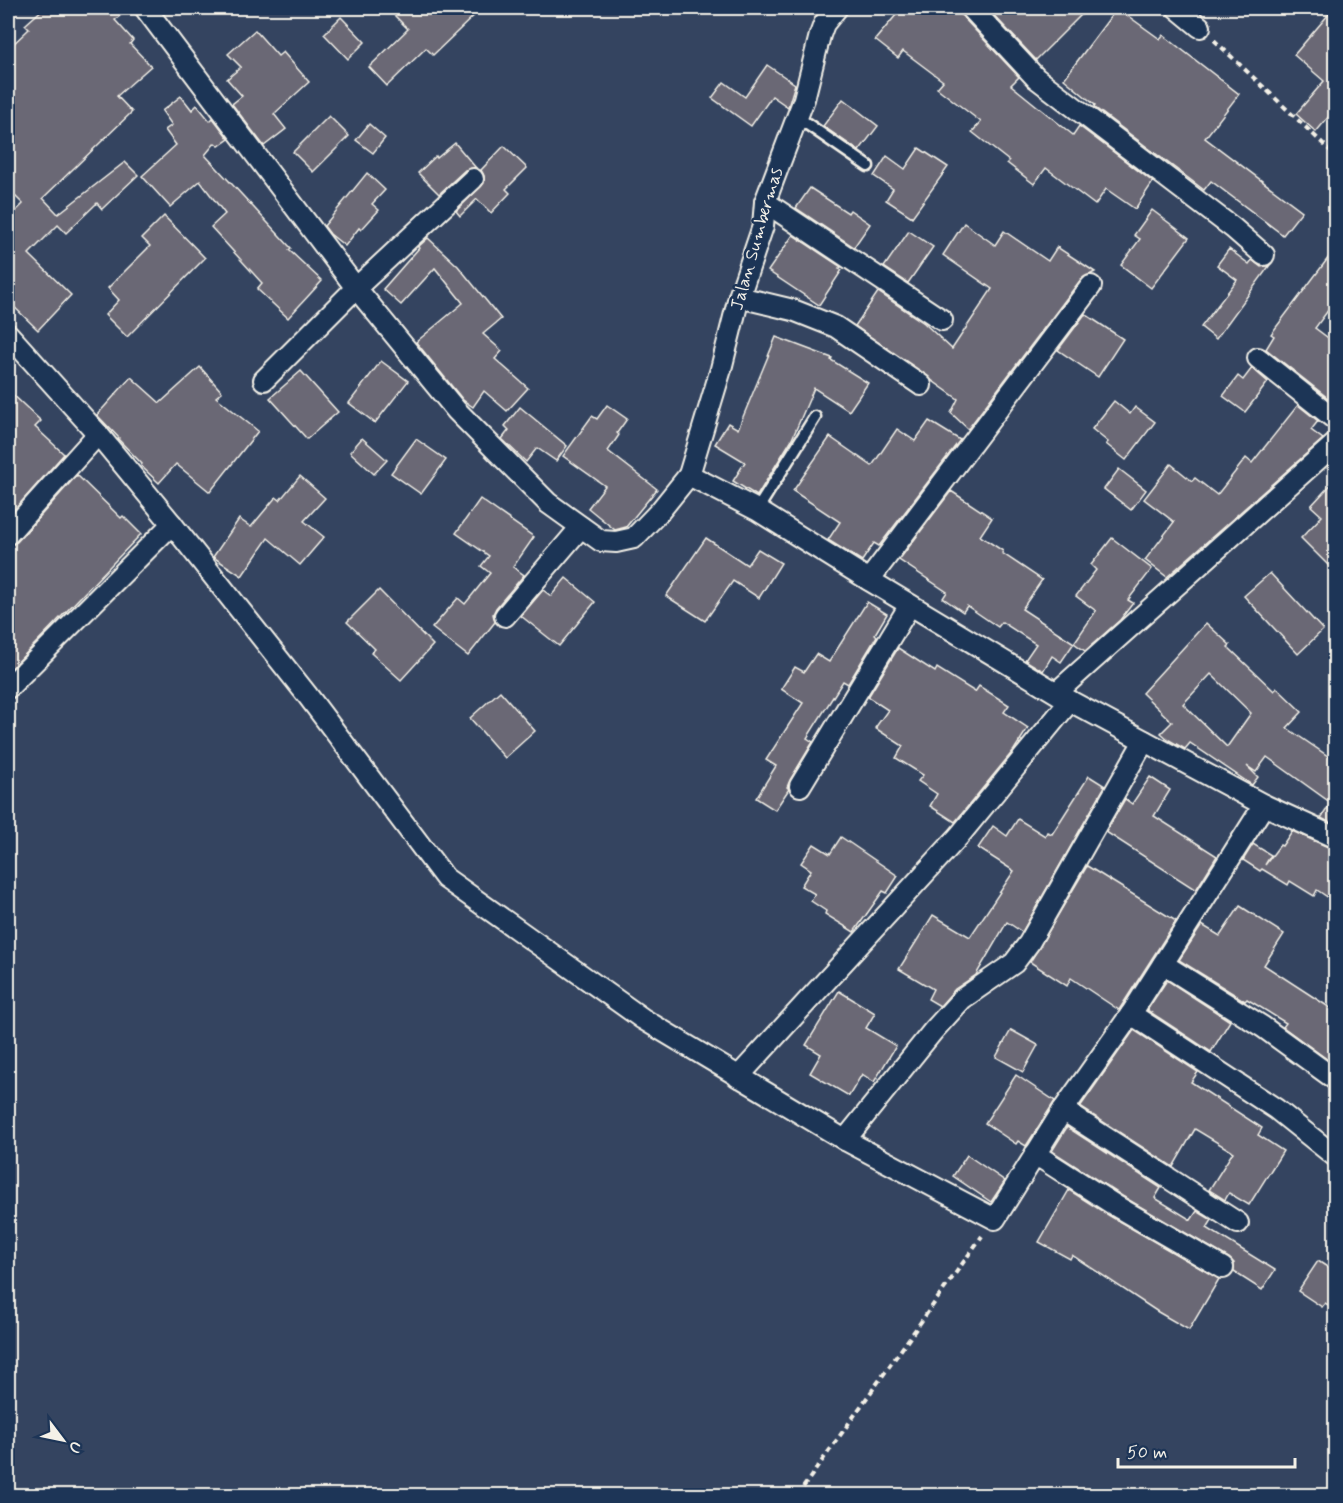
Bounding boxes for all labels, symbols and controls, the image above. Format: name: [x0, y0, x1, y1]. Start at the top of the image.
street label: Jalan Sumbermas: [725, 165, 789, 313]
north arrow: [33, 1410, 93, 1470]
scale bar: [1118, 1431, 1295, 1469]
text: U: [63, 1437, 86, 1457]
text: 50 m: [1127, 1441, 1167, 1465]

